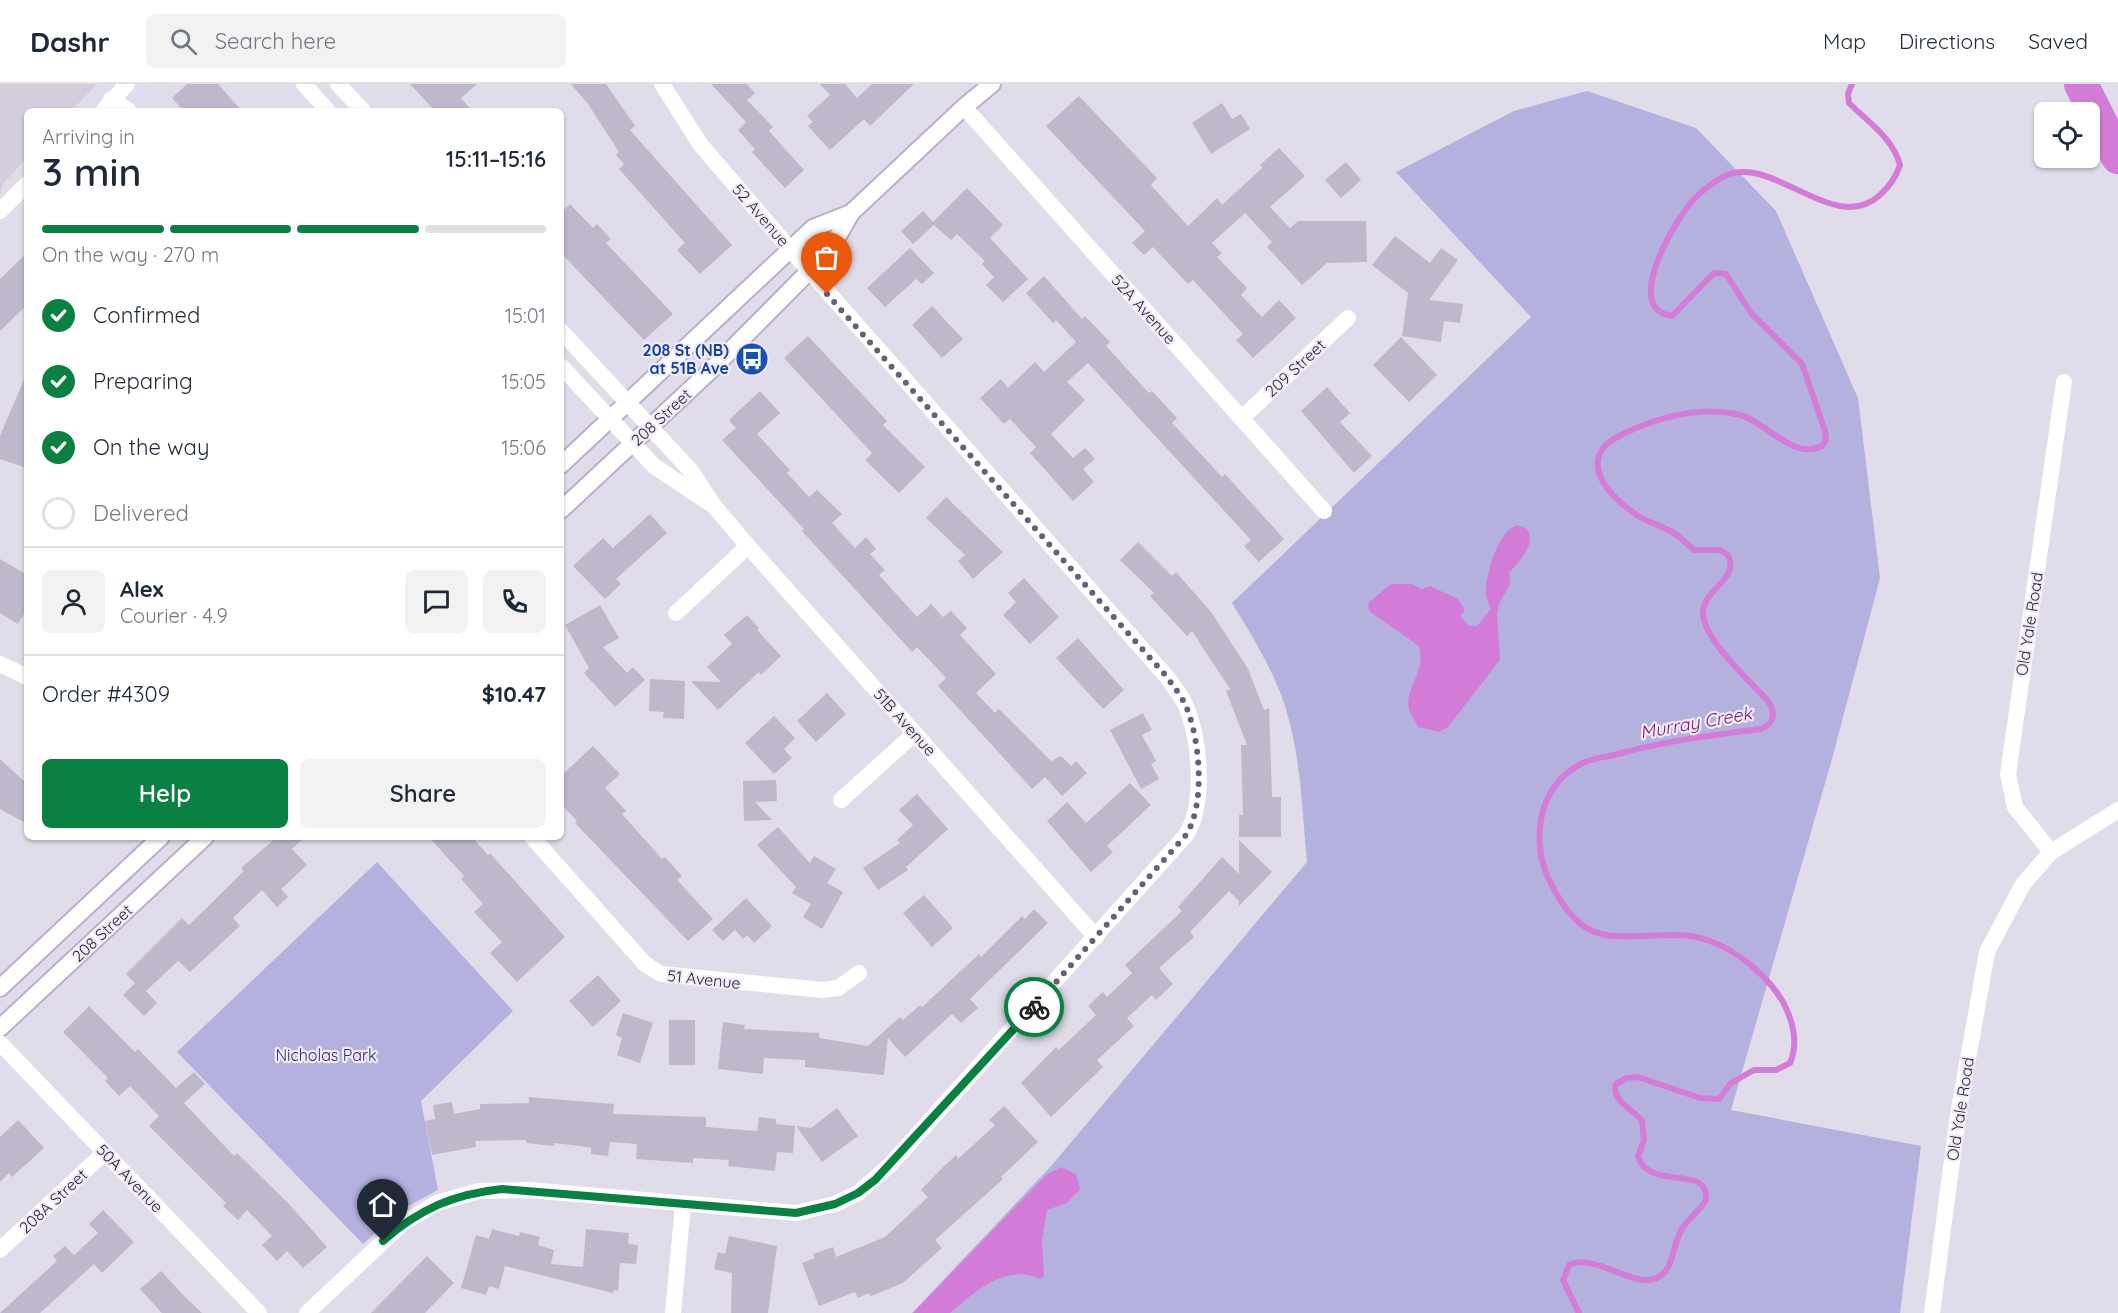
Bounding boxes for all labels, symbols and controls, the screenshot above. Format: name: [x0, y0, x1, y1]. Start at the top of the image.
search box: [146, 14, 566, 68]
text: Dashr: [30, 24, 110, 59]
icon: search: [167, 25, 200, 58]
text: Search here: [215, 27, 336, 55]
text: Map: [1823, 28, 1866, 54]
text: Directions: [1899, 28, 1995, 54]
text: Saved: [2028, 28, 2088, 54]
map controls: [2034, 102, 2100, 168]
button: locate: [2034, 102, 2100, 168]
text: Arriving in: [42, 124, 135, 149]
text: 15:11–15:16: [446, 145, 546, 173]
text: 3 min: [42, 147, 141, 196]
street label: 52 Avenue: [728, 180, 794, 250]
pin: [801, 232, 852, 294]
icon: bag: [810, 241, 843, 274]
text: On the way · 270 m: [42, 242, 219, 267]
street label: 52A Avenue: [1107, 270, 1181, 348]
icon: check: [42, 299, 75, 332]
text: Confirmed: [93, 301, 200, 329]
text: 15:01: [505, 303, 546, 328]
street label: 209 Street: [1261, 335, 1329, 401]
place label: 208 St (NB) at 51B Ave: [643, 340, 729, 378]
bus stop icon: 208 St (NB) at 51B Ave: [734, 341, 770, 377]
icon: check: [42, 365, 75, 398]
text: Preparing: [93, 367, 193, 395]
text: 15:05: [501, 369, 546, 394]
street label: 208 Street: [627, 384, 695, 450]
icon: check: [42, 431, 75, 464]
text: On the way: [93, 433, 209, 461]
text: 15:06: [501, 435, 546, 460]
text: Delivered: [93, 499, 189, 527]
button: person: [42, 570, 105, 633]
button: chat: [405, 570, 468, 633]
button: phone: [483, 570, 546, 633]
street label: Old Yale Road: [2011, 571, 2047, 677]
text: Alex: [120, 575, 163, 603]
text: Courier · 4.9: [120, 603, 228, 628]
text: Order #4309: [42, 680, 170, 708]
text: $10.47: [482, 680, 546, 708]
street label: 51B Avenue: [869, 684, 941, 760]
water label: Murray Creek: [1638, 701, 1755, 744]
button: Help: [42, 759, 288, 828]
button: Share: [300, 759, 546, 828]
street label: 208 Street: [68, 900, 136, 966]
street label: 51 Avenue: [666, 965, 742, 993]
courier: [1004, 977, 1064, 1037]
icon: bike: [1018, 991, 1051, 1024]
park label: Nicholas Park: [275, 1045, 377, 1065]
street label: Old Yale Road: [1942, 1056, 1978, 1162]
street label: 50A Avenue: [92, 1140, 168, 1216]
street label: 208A Street: [15, 1165, 91, 1237]
pin: [357, 1179, 408, 1241]
icon: home: [366, 1188, 399, 1221]

